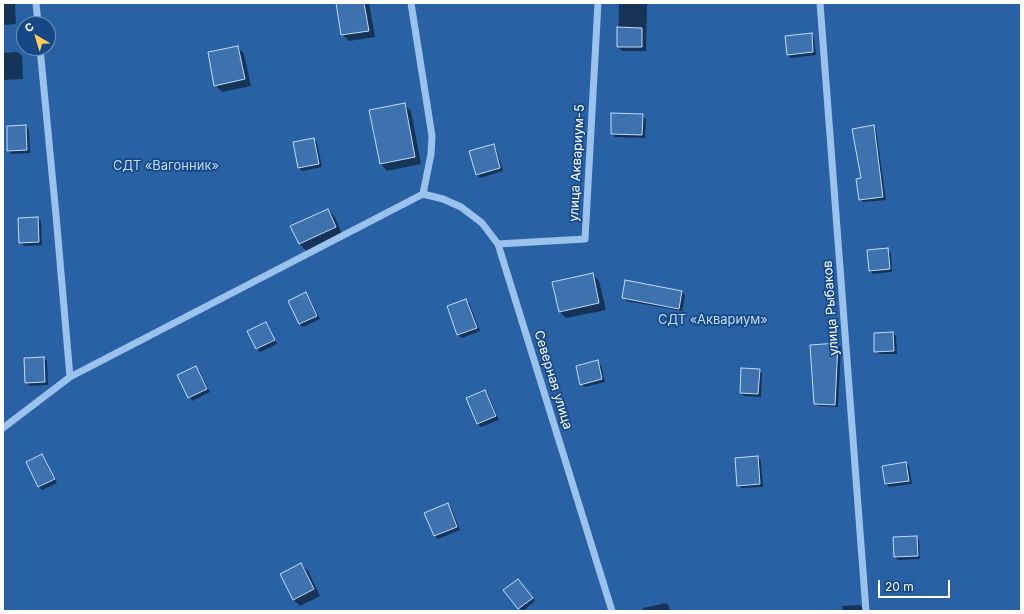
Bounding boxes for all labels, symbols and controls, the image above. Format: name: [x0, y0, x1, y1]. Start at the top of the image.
north arrow: [16, 16, 56, 56]
text: С: [22, 19, 37, 35]
street label: улица Аквариум-5: [566, 104, 588, 222]
park label: СДТ «Вагонник»: [113, 158, 219, 174]
street label: улица Рыбаков: [820, 260, 842, 356]
park label: СДТ «Аквариум»: [658, 312, 768, 328]
street label: Северная улица: [531, 329, 575, 431]
scale bar: [880, 572, 952, 598]
text: 20 m: [885, 579, 914, 594]

